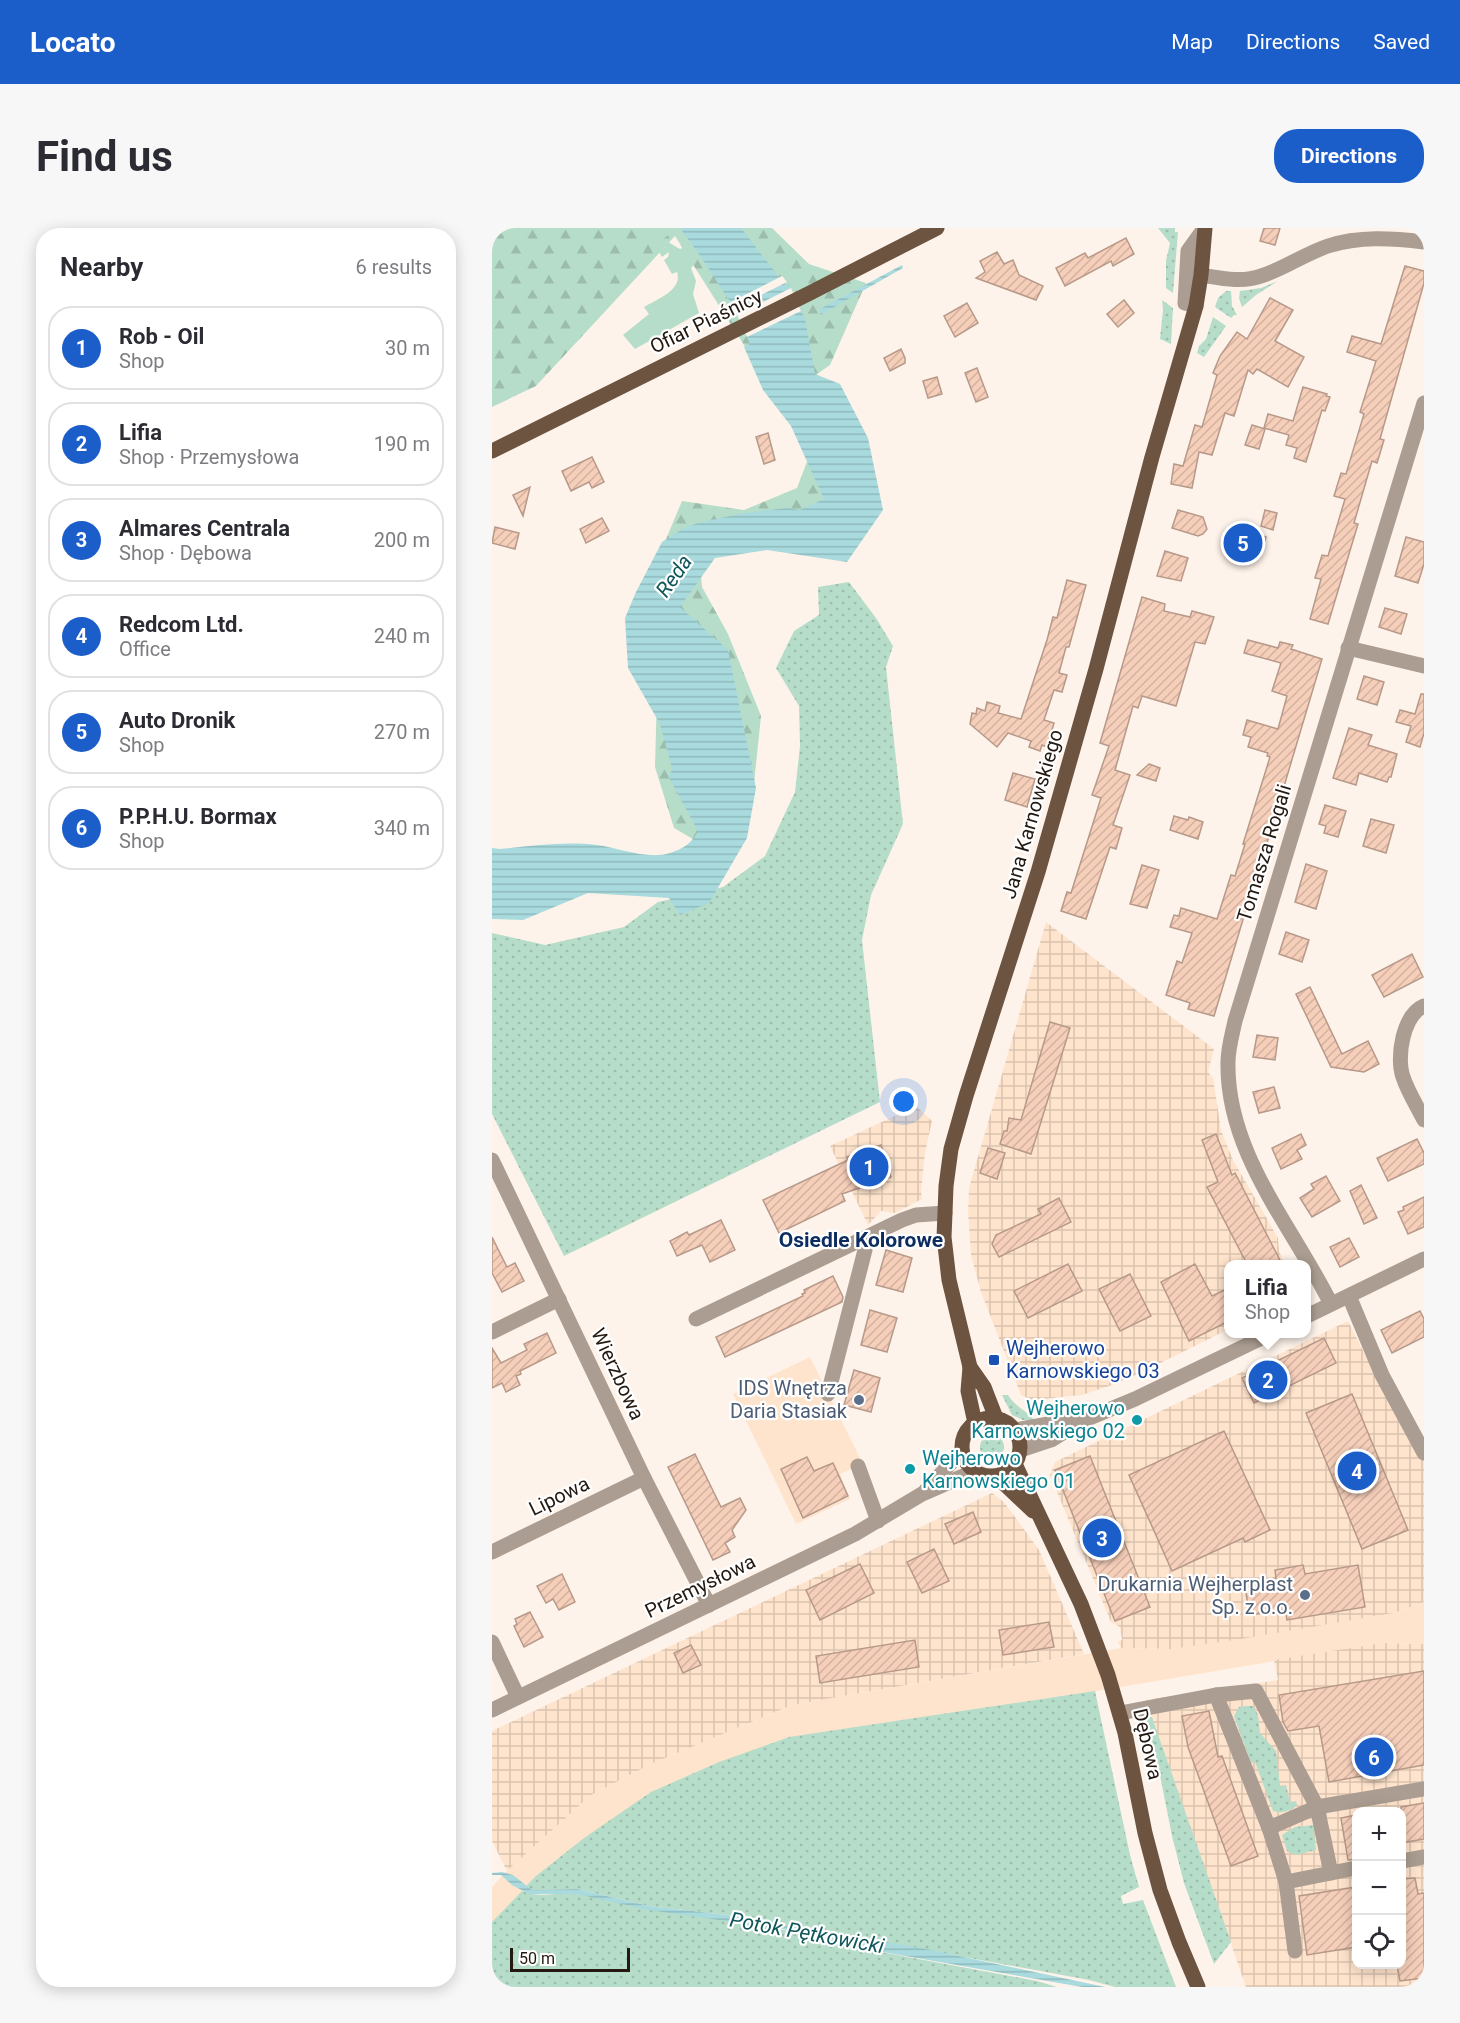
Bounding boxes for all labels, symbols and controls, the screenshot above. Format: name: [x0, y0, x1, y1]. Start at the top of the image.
text: Locato: [30, 26, 115, 59]
text: Map: [1171, 30, 1213, 54]
text: Directions: [1246, 30, 1340, 54]
text: Saved: [1373, 30, 1430, 54]
button: Directions: [1274, 129, 1424, 183]
text: Find us: [36, 132, 173, 181]
text: Nearby: [60, 252, 143, 282]
text: 6 results: [356, 255, 432, 279]
street label: Ofiar Piaśnicy: [646, 283, 767, 359]
text: Rob - Oil: [119, 324, 204, 349]
text: 1: [76, 336, 87, 360]
text: 30 m: [385, 336, 430, 360]
text: Shop: [119, 349, 165, 373]
text: Lifia: [119, 420, 162, 445]
text: 2: [76, 432, 87, 456]
text: 190 m: [374, 432, 430, 456]
text: Shop · Przemysłowa: [119, 445, 300, 469]
text: Almares Centrala: [119, 516, 290, 541]
pin: 5: [1224, 520, 1263, 566]
text: 3: [76, 528, 87, 552]
text: 200 m: [374, 528, 430, 552]
text: Shop · Dębowa: [119, 541, 252, 565]
water label: Reda: [651, 550, 697, 602]
text: Redcom Ltd.: [119, 612, 244, 637]
text: 4: [76, 624, 87, 648]
text: 240 m: [374, 624, 430, 648]
text: Office: [119, 637, 171, 661]
text: Auto Dronik: [119, 708, 235, 733]
text: 5: [76, 720, 87, 744]
text: 270 m: [374, 720, 430, 744]
street label: Jana Karnowskiego: [996, 727, 1068, 901]
text: Shop: [119, 733, 165, 757]
street label: Tomasza Rogali: [1232, 781, 1296, 925]
text: P.P.H.U. Bormax: [119, 804, 277, 829]
text: 6: [76, 816, 87, 840]
text: 340 m: [374, 816, 430, 840]
text: Shop: [119, 829, 165, 853]
your location: [889, 1087, 918, 1116]
pin: 1: [850, 1144, 889, 1190]
district label: Osiedle Kolorowe: [779, 1228, 943, 1252]
popup: [1224, 1260, 1311, 1338]
text: Lifia: [1245, 1275, 1288, 1300]
text: Shop: [1245, 1300, 1290, 1324]
street label: Wierzbowa: [586, 1324, 650, 1424]
place label: Wejherowo Karnowskiego 03: [1006, 1336, 1160, 1383]
marker: Wejherowo Karnowskiego 03: [987, 1353, 1001, 1367]
pin: 2: [1248, 1358, 1288, 1402]
place label: IDS Wnętrza Daria Stasiak: [730, 1376, 848, 1423]
marker: IDS Wnętrza Daria Stasiak: [852, 1393, 866, 1407]
place label: Wejherowo Karnowskiego 02: [971, 1396, 1125, 1443]
marker: Wejherowo Karnowskiego 02: [1130, 1413, 1144, 1427]
place label: Wejherowo Karnowskiego 01: [922, 1446, 1076, 1493]
pin: 4: [1338, 1448, 1376, 1494]
marker: Wejherowo Karnowskiego 01: [903, 1462, 917, 1476]
street label: Lipowa: [525, 1471, 593, 1521]
pin: 3: [1082, 1516, 1122, 1560]
street label: Przemysłowa: [641, 1549, 759, 1623]
place label: Drukarnia Wejherplast Sp. z o.o.: [1097, 1572, 1293, 1619]
marker: Drukarnia Wejherplast Sp. z o.o.: [1298, 1588, 1312, 1602]
street label: Dębowa: [1128, 1706, 1168, 1782]
pin: 6: [1354, 1734, 1394, 1780]
map controls: [1352, 1807, 1406, 1969]
button: +: [1352, 1807, 1406, 1861]
button: −: [1352, 1861, 1406, 1915]
water label: Potok Pętkowicki: [728, 1908, 886, 1958]
button: locate: [1352, 1915, 1406, 1969]
scale bar: [510, 1945, 630, 1972]
text: 50 m: [519, 1949, 555, 1968]

